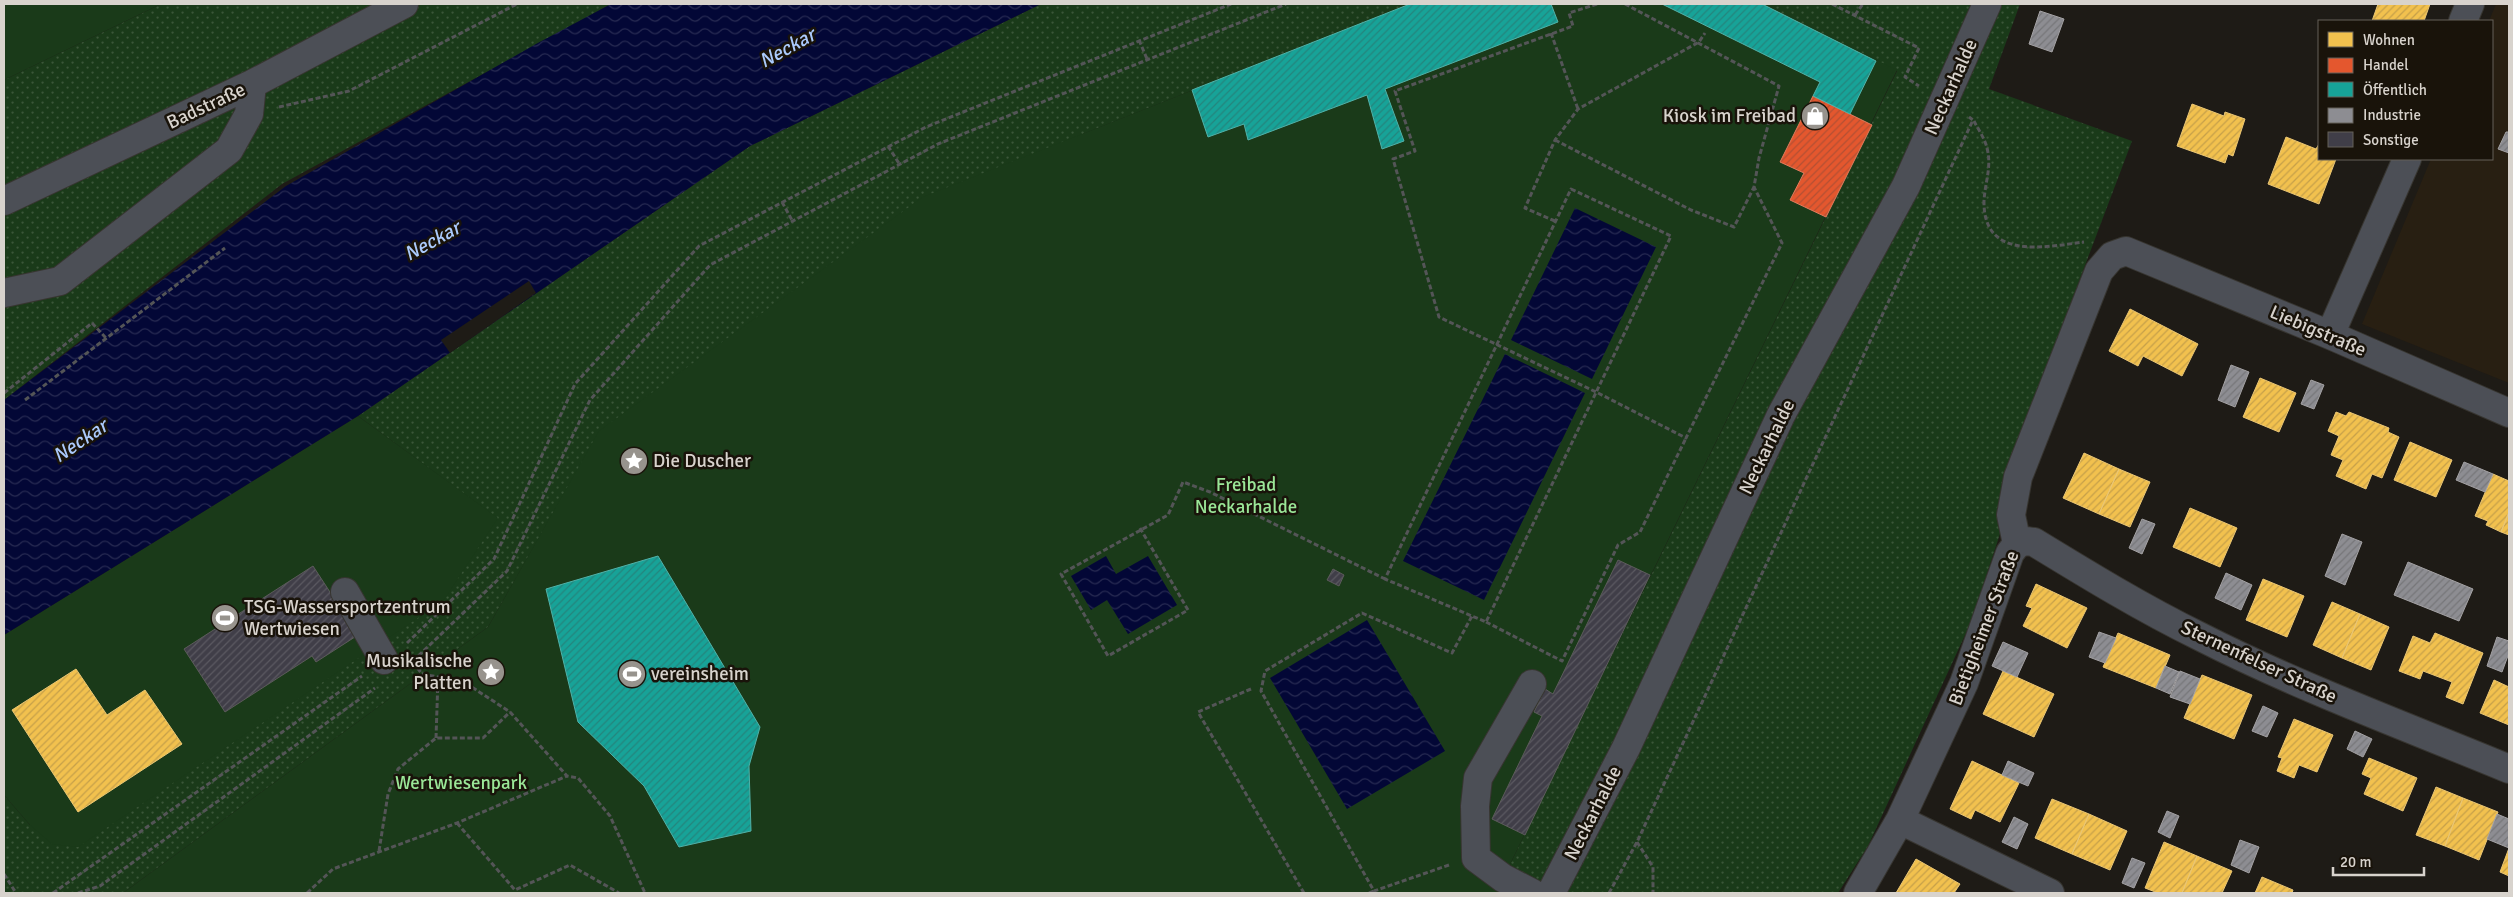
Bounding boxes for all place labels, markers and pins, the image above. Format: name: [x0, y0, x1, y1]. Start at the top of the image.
shop icon: Kiosk im Freibad: [1800, 101, 1830, 131]
place label: Kiosk im Freibad: [1663, 104, 1796, 128]
place icon: Die Duscher: [619, 446, 649, 476]
place label: Die Duscher: [653, 449, 751, 473]
place label: TSG-Wassersportzentrum Wertwiesen: [244, 595, 451, 641]
sports icon: TSG-Wassersportzentrum Wertwiesen: [210, 603, 240, 633]
place label: Musikalische Platten: [366, 649, 472, 695]
place icon: Musikalische Platten: [476, 657, 506, 687]
sports icon: vereinsheim: [617, 659, 647, 689]
place label: vereinsheim: [651, 662, 749, 686]

